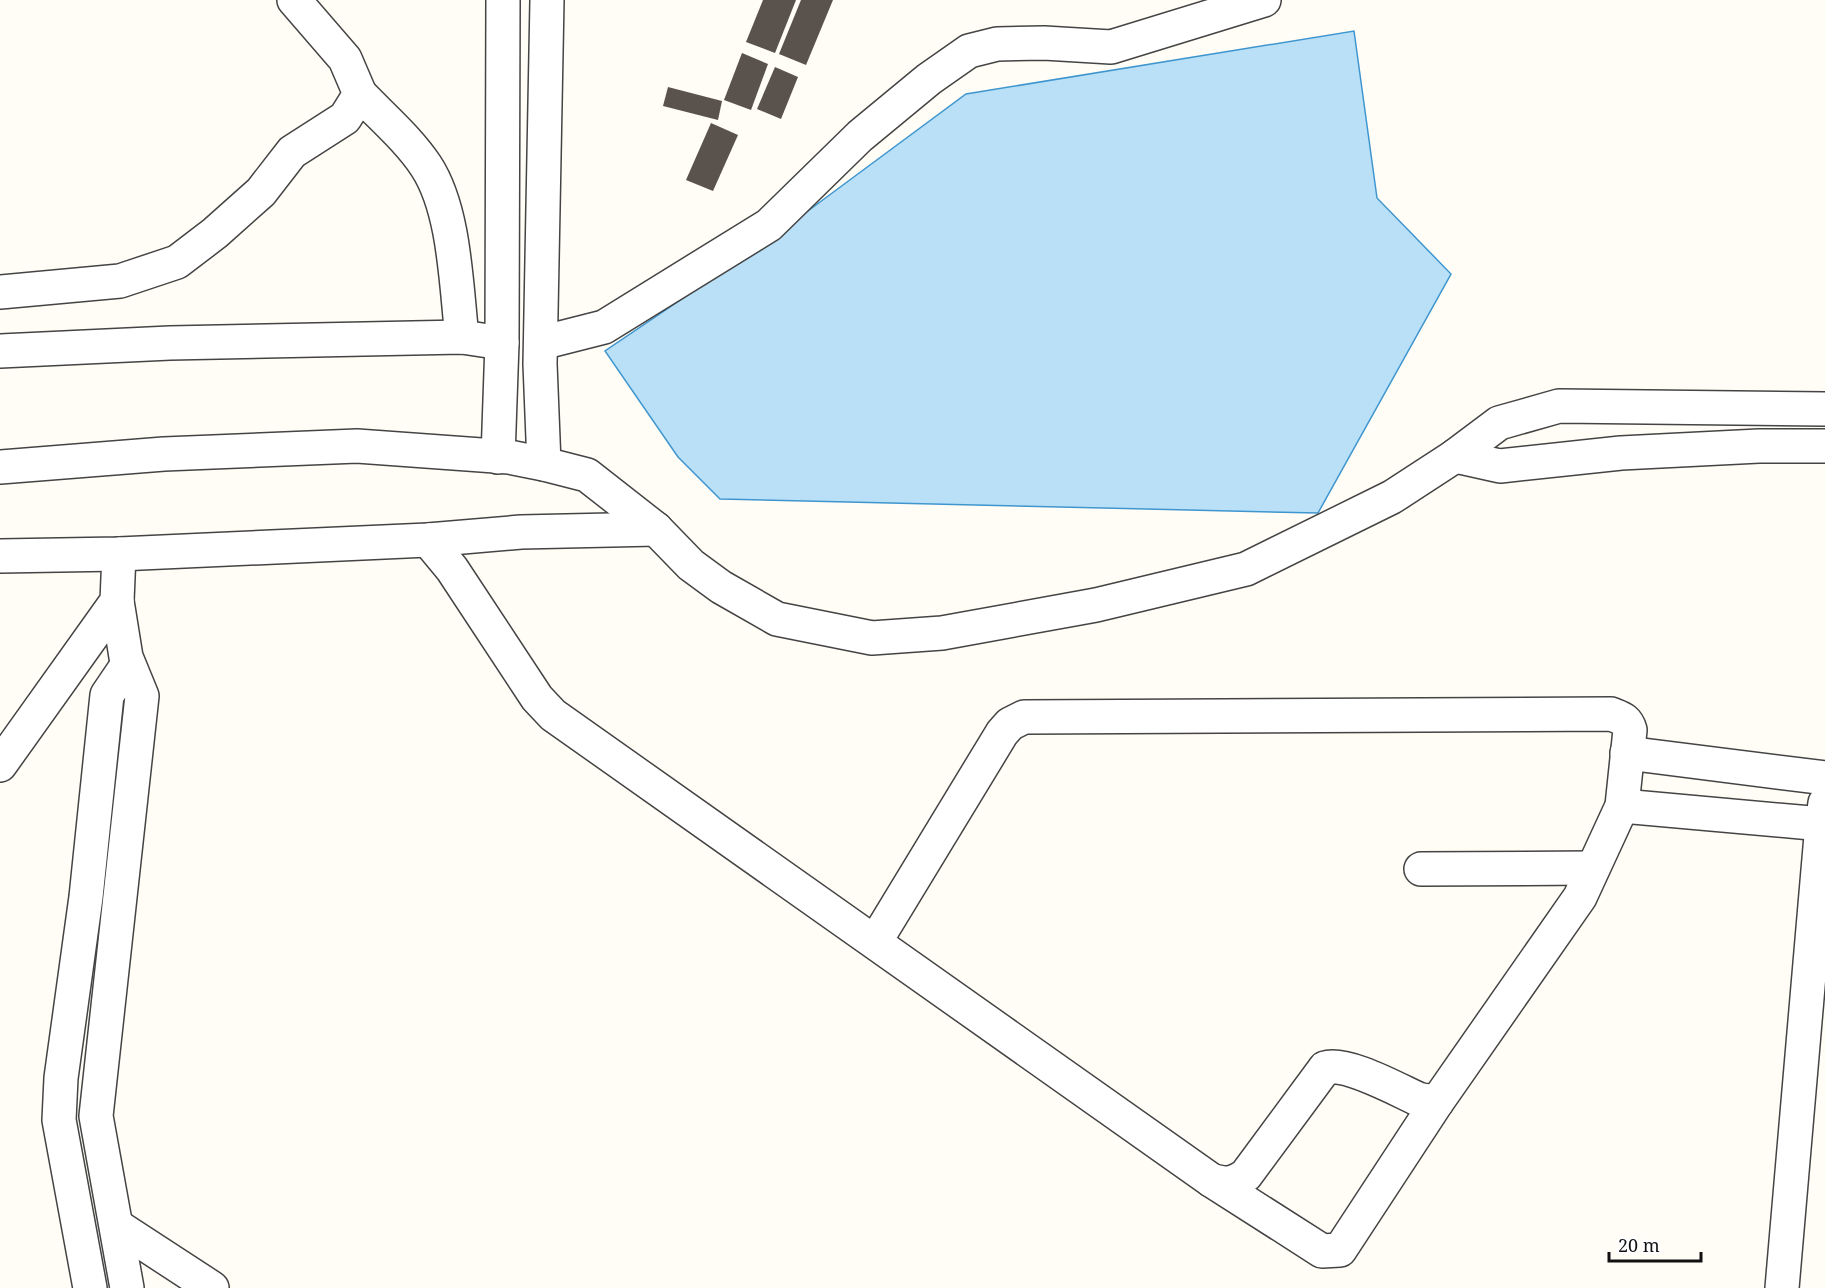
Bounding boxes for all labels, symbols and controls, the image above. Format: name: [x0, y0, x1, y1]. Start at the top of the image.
scale bar: [1609, 1225, 1700, 1263]
text: 20 m: [1618, 1233, 1660, 1257]

